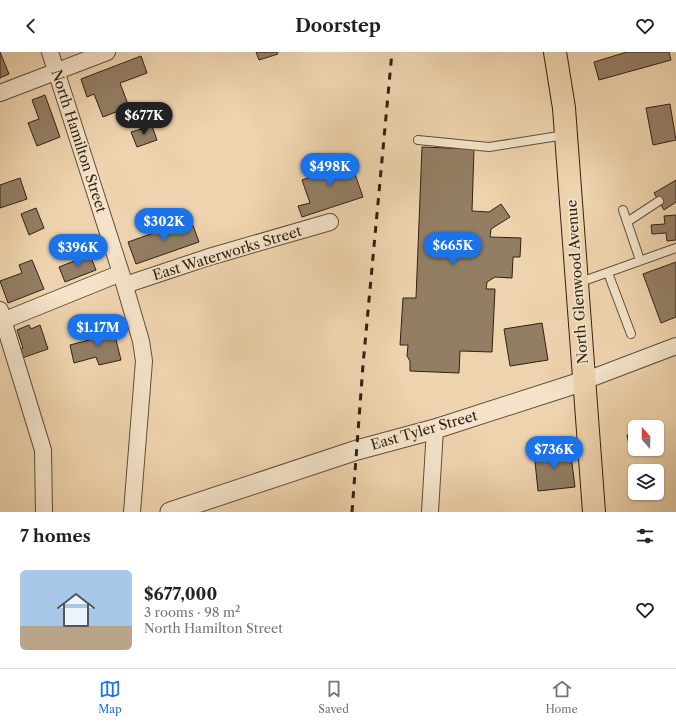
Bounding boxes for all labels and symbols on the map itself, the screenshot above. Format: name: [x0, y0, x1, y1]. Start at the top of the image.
street label: North Hamilton Street: [47, 67, 111, 215]
pin: $677K: [116, 102, 172, 136]
pin: $498K: [302, 153, 358, 187]
street label: North Glenwood Avenue: [562, 199, 592, 365]
pin: $302K: [136, 208, 192, 242]
street label: East Waterworks Street: [150, 222, 304, 284]
pin: $665K: [425, 232, 481, 266]
pin: $396K: [50, 234, 106, 268]
pin: $1.17M: [65, 314, 131, 348]
street label: East Tyler Street: [369, 406, 479, 454]
north arrow: [628, 420, 664, 456]
pin: $736K: [526, 436, 582, 470]

